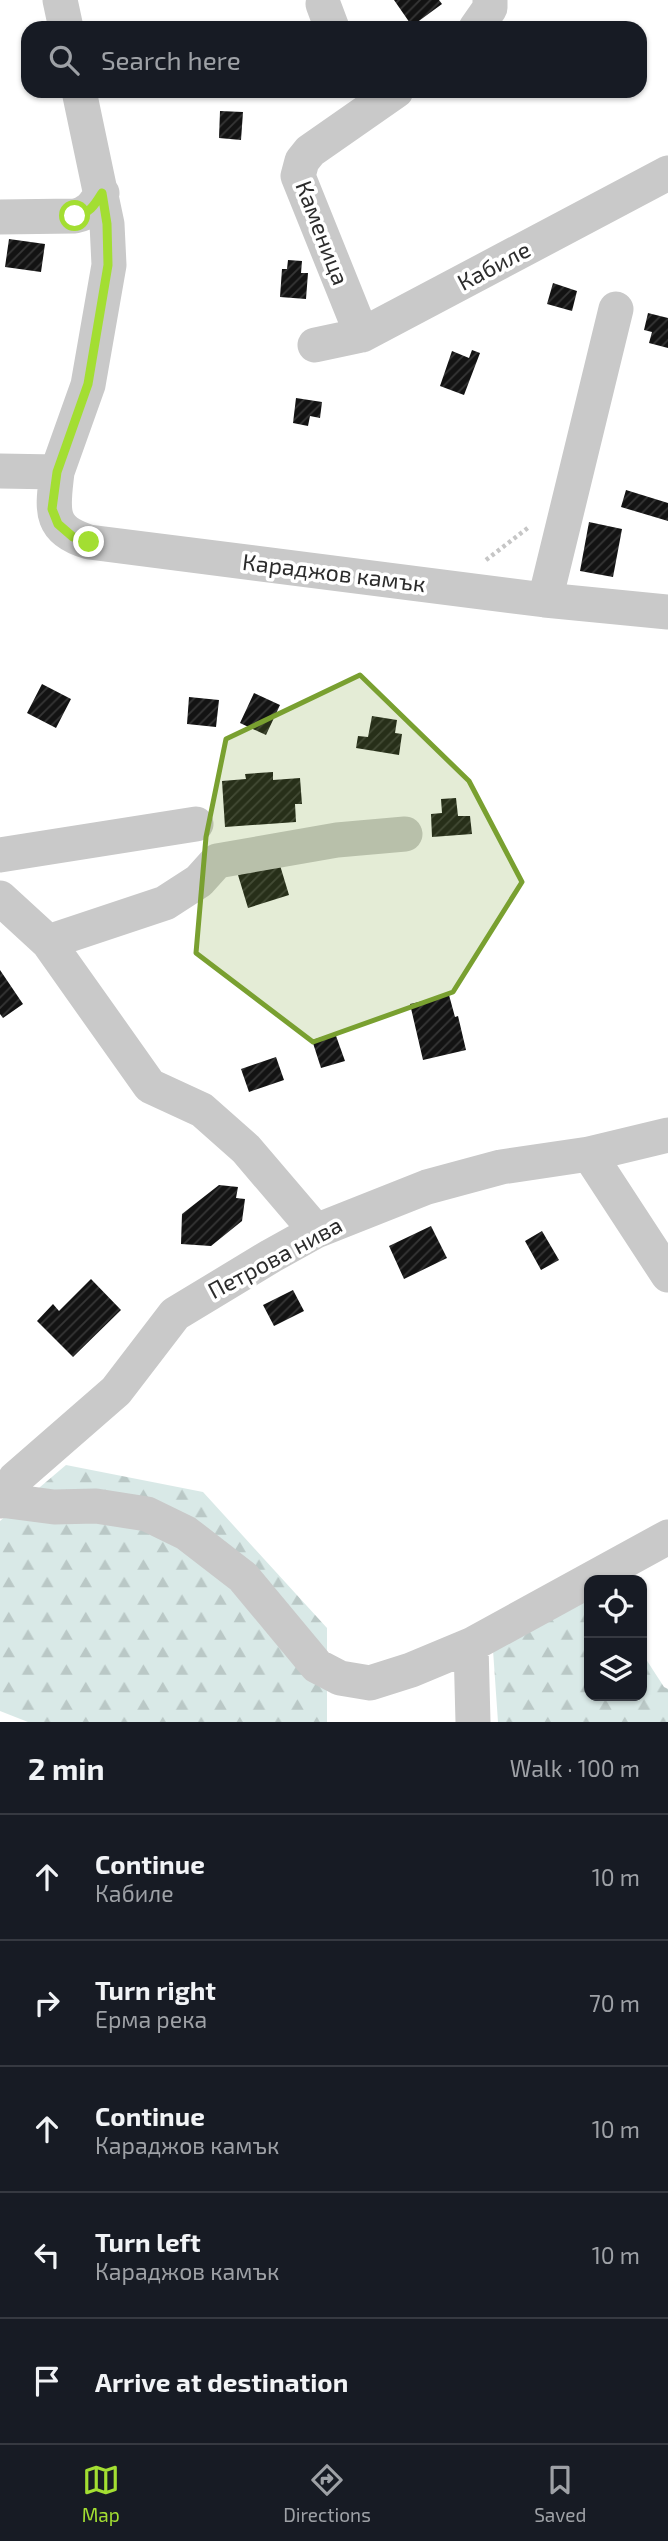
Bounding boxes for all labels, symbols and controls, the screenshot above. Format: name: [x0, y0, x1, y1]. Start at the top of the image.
search box: [21, 21, 647, 98]
icon: search: [45, 41, 83, 79]
text: Search here: [101, 44, 241, 75]
street label: Каменица: [290, 177, 356, 289]
route start: [59, 200, 90, 231]
street label: Кабиле: [452, 234, 535, 296]
route end: [73, 526, 104, 557]
street label: Караджов камък: [241, 547, 427, 597]
street label: Петрова нива: [203, 1210, 346, 1304]
map controls: [584, 1575, 647, 1701]
button: locate: [584, 1575, 647, 1638]
button: layers: [584, 1638, 647, 1701]
text: 2 min: [28, 1750, 105, 1786]
text: Walk · 100 m: [510, 1754, 640, 1782]
text: Continue: [95, 1848, 205, 1879]
icon: ahead: [28, 1858, 66, 1896]
text: 10 m: [592, 1863, 640, 1891]
text: Кабиле: [95, 1879, 174, 1907]
text: Turn right: [95, 1974, 216, 2005]
icon: right: [28, 1984, 66, 2022]
text: 70 m: [589, 1989, 640, 2017]
text: Ерма река: [95, 2005, 207, 2033]
text: Continue: [95, 2100, 205, 2131]
icon: ahead: [28, 2110, 66, 2148]
text: 10 m: [592, 2115, 640, 2143]
text: Караджов камък: [95, 2131, 279, 2159]
text: Turn left: [95, 2226, 201, 2257]
icon: left: [28, 2236, 66, 2274]
text: 10 m: [592, 2241, 640, 2269]
text: Караджов камък: [95, 2257, 279, 2285]
icon: arrive: [28, 2362, 66, 2400]
text: Arrive at destination: [95, 2366, 348, 2397]
tab: Map: [82, 2461, 120, 2526]
tab: Directions: [283, 2461, 371, 2526]
tab: Saved: [534, 2461, 586, 2526]

